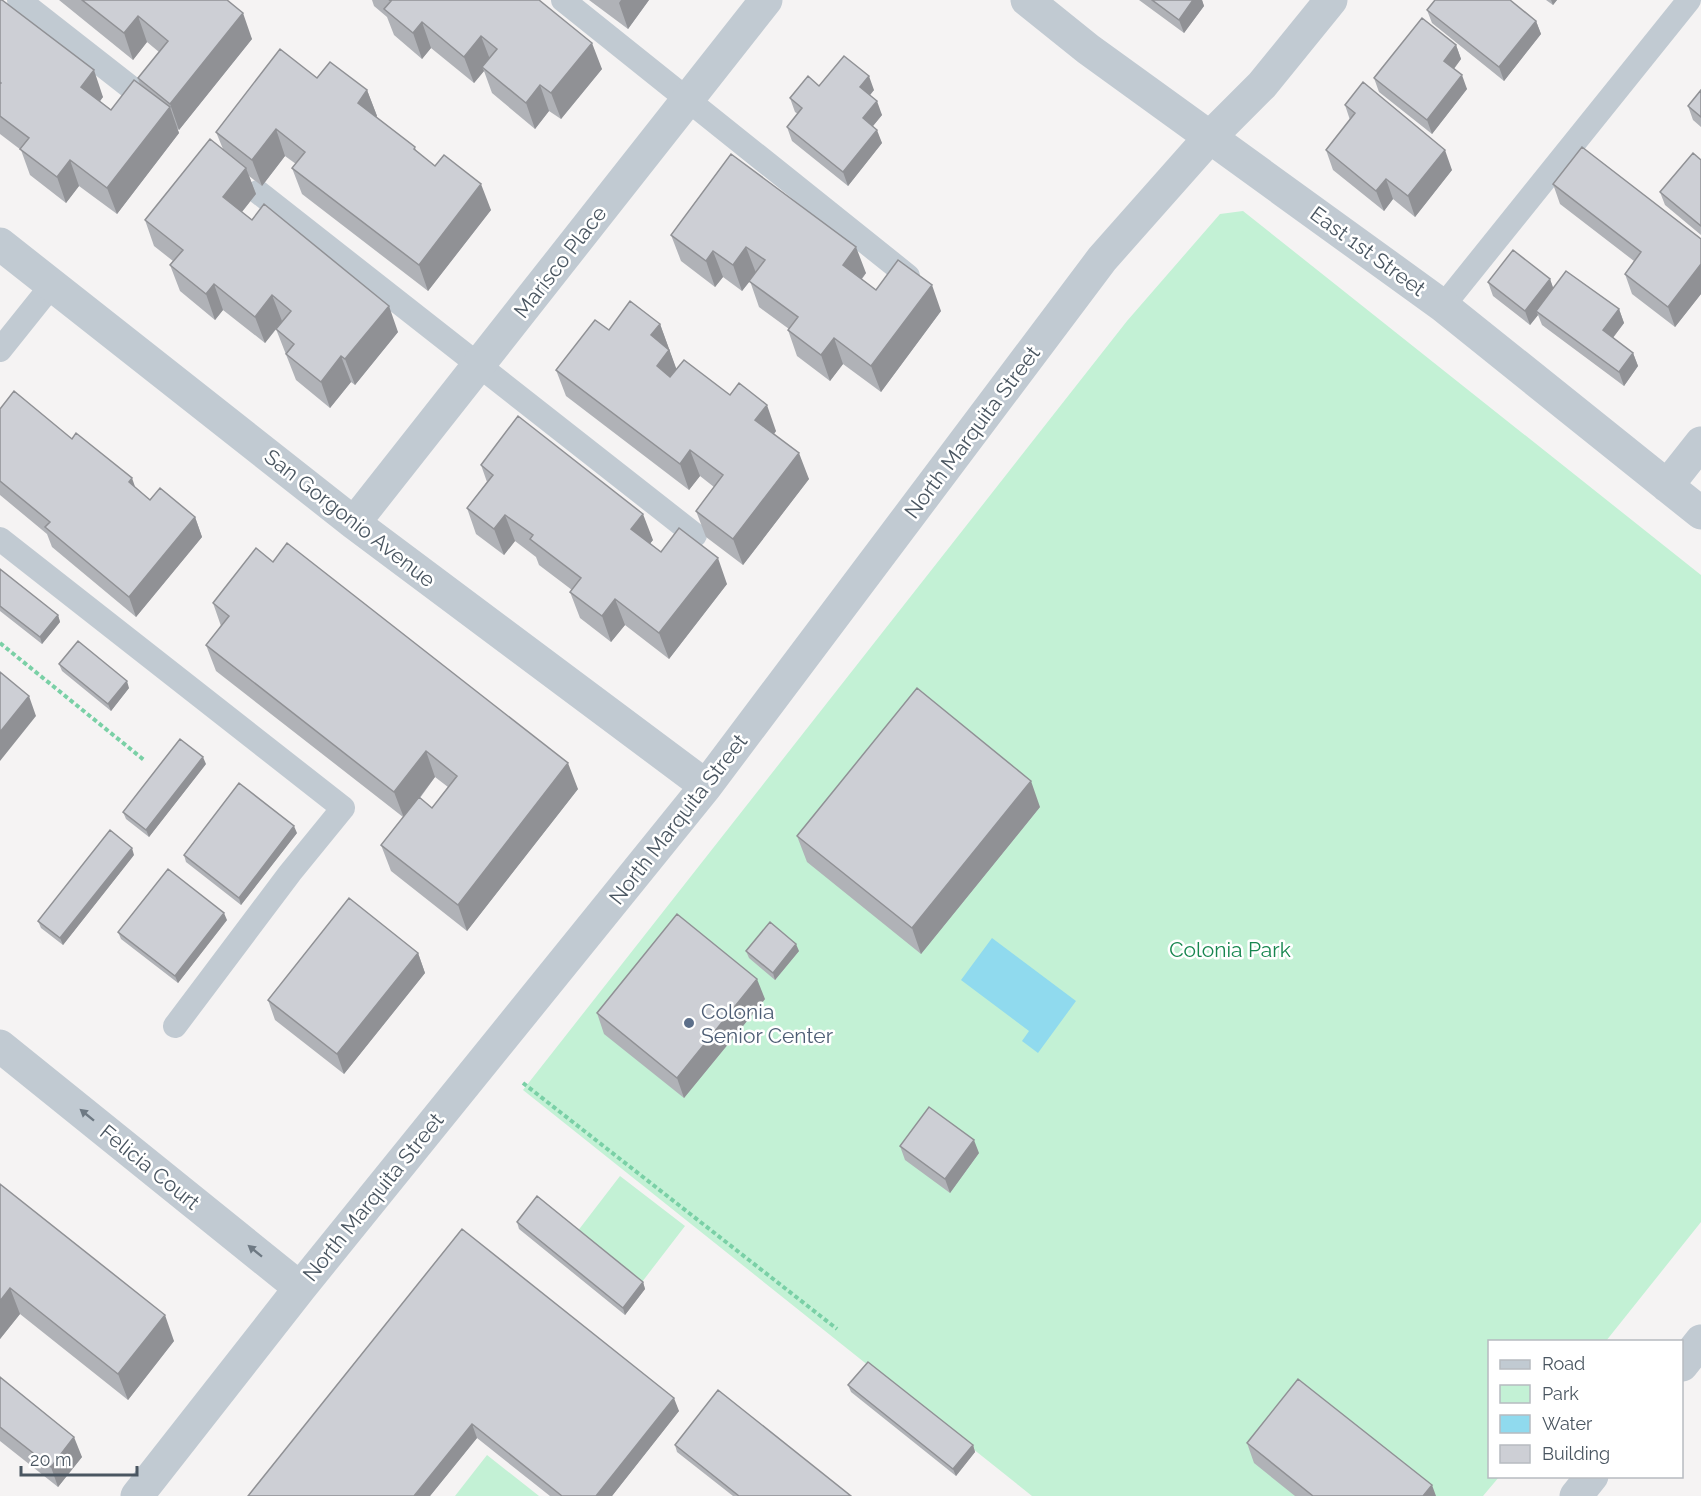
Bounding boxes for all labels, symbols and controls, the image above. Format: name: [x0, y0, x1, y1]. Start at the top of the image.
street label: Marisco Place: [509, 201, 611, 323]
street label: East 1st Street: [1305, 201, 1431, 301]
street label: North Marquita Street: [899, 341, 1045, 523]
street label: San Gorgonio Avenue: [260, 444, 440, 592]
street label: North Marquita Street: [604, 729, 752, 909]
park label: Colonia Park: [1169, 937, 1291, 962]
place label: Colonia Senior Center: [701, 999, 834, 1048]
marker: Colonia Senior Center: [682, 1016, 696, 1030]
street label: North Marquita Street: [297, 1108, 449, 1286]
one-way arrow: [79, 1110, 94, 1122]
street label: Felicia Court: [95, 1119, 205, 1215]
one-way arrow: [248, 1245, 263, 1258]
legend: [1488, 1340, 1683, 1478]
text: Road: [1542, 1353, 1585, 1374]
text: Park: [1542, 1383, 1579, 1404]
text: Water: [1542, 1413, 1593, 1434]
scale bar: [21, 1439, 136, 1477]
text: Building: [1542, 1443, 1610, 1464]
text: 20 m: [30, 1449, 72, 1470]

